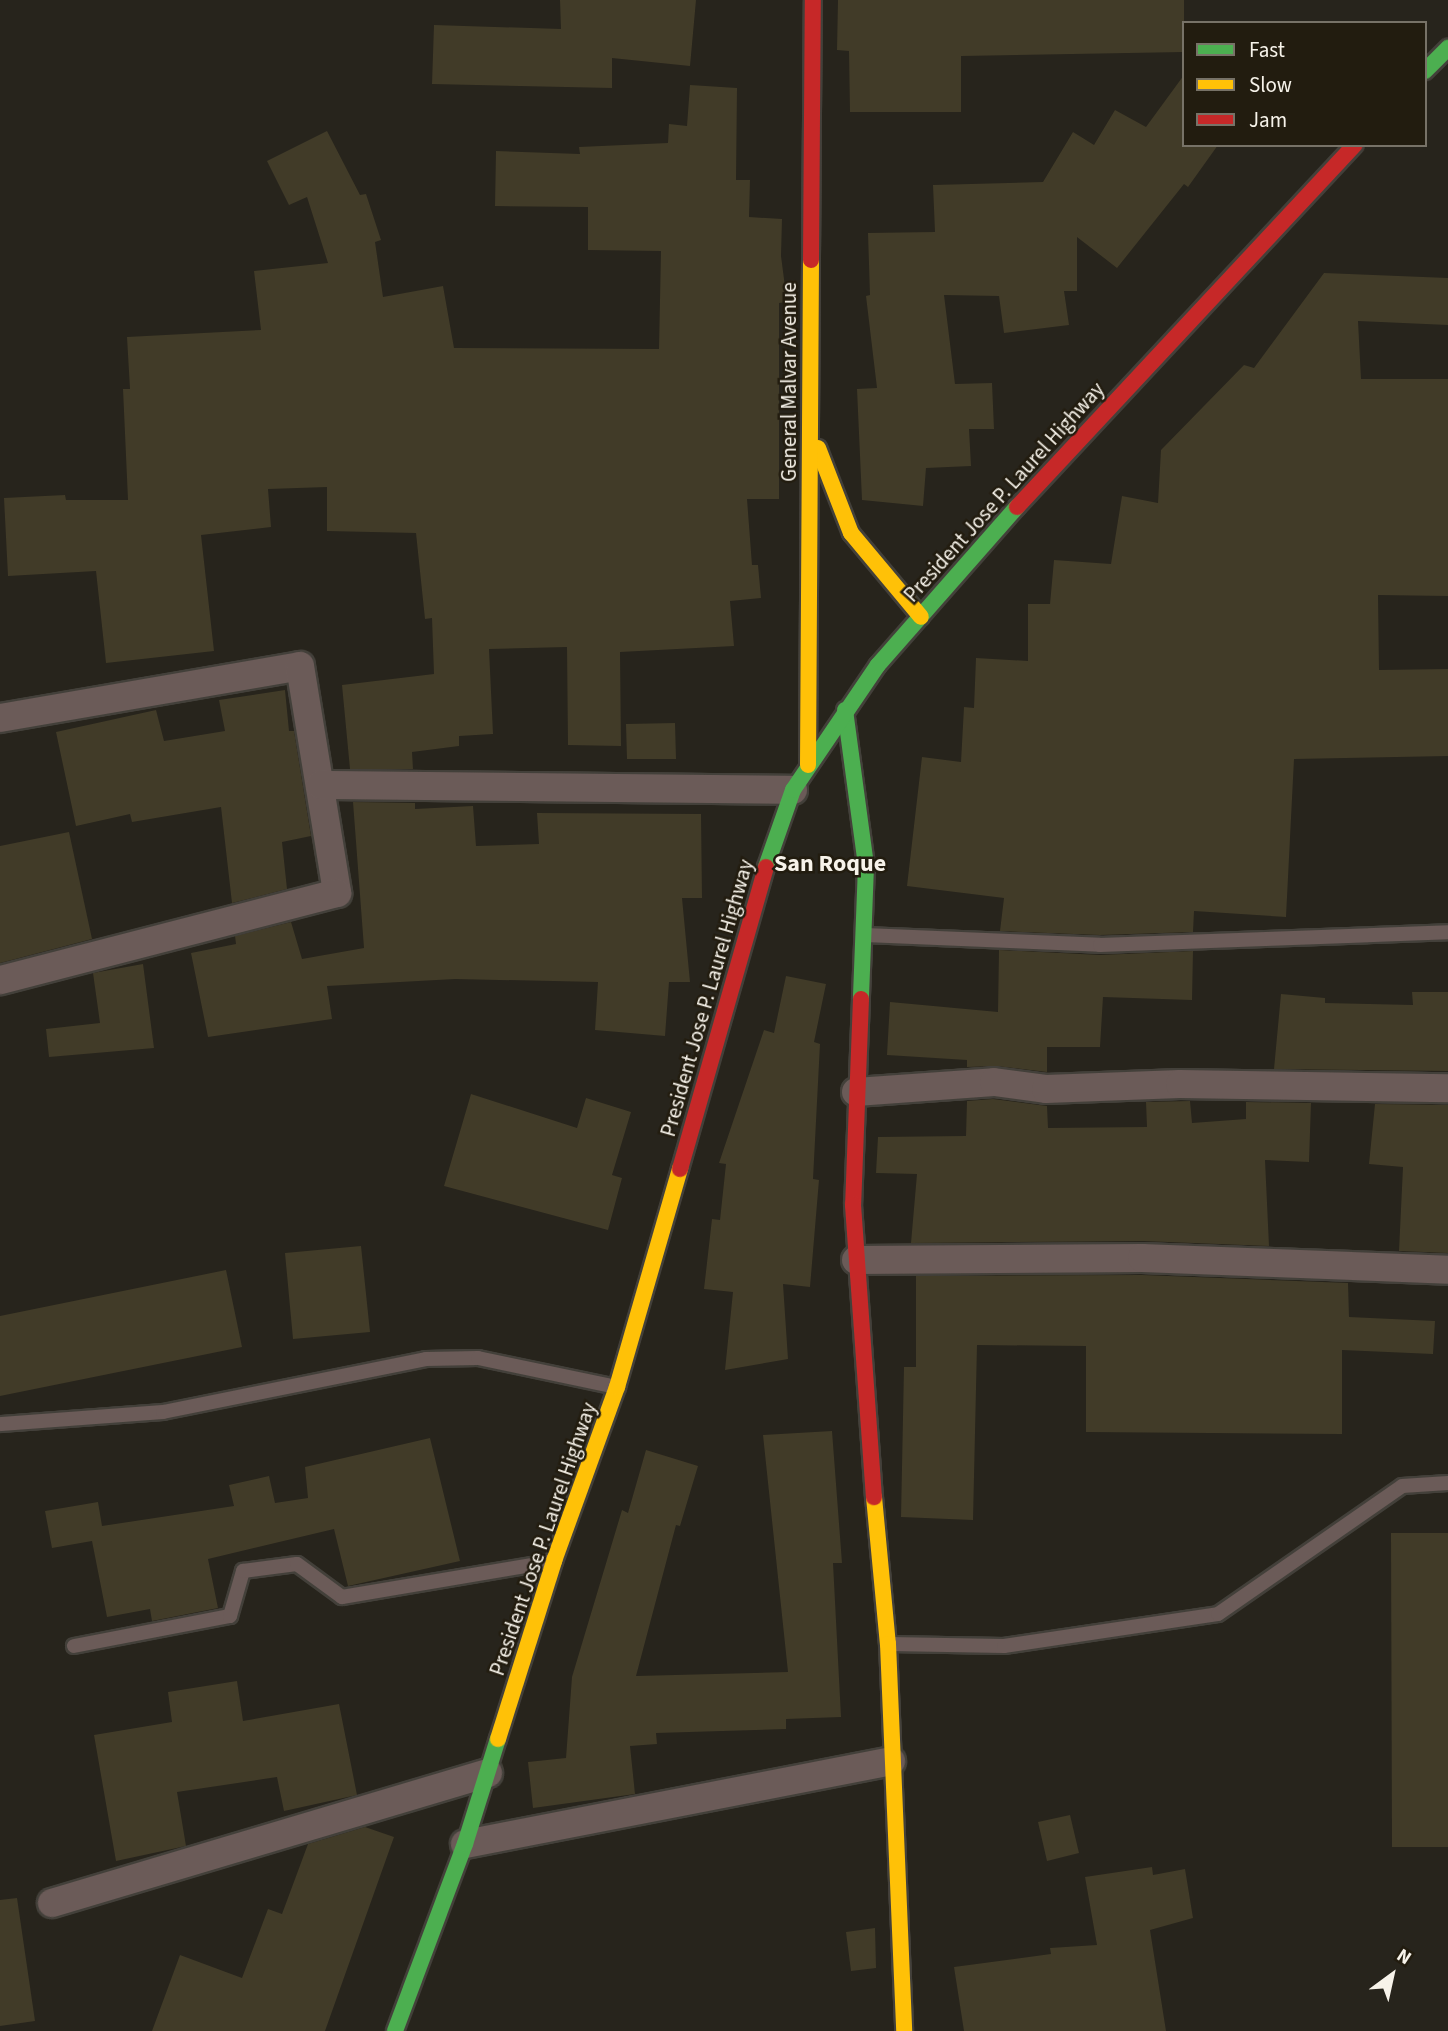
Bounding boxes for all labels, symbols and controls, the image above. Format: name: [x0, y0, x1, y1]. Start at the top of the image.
legend: [1182, 21, 1427, 147]
text: Fast: [1249, 35, 1285, 65]
text: Slow: [1249, 70, 1292, 100]
text: Jam: [1249, 105, 1287, 135]
street label: General Malvar Avenue: [776, 282, 802, 482]
street label: President Jose P. Laurel Highway: [898, 377, 1110, 607]
district label: San Roque: [774, 850, 886, 878]
street label: President Jose P. Laurel Highway: [655, 856, 759, 1140]
street label: President Jose P. Laurel Highway: [484, 1399, 602, 1679]
north arrow: [1357, 1940, 1427, 2010]
text: N: [1391, 1942, 1416, 1972]

